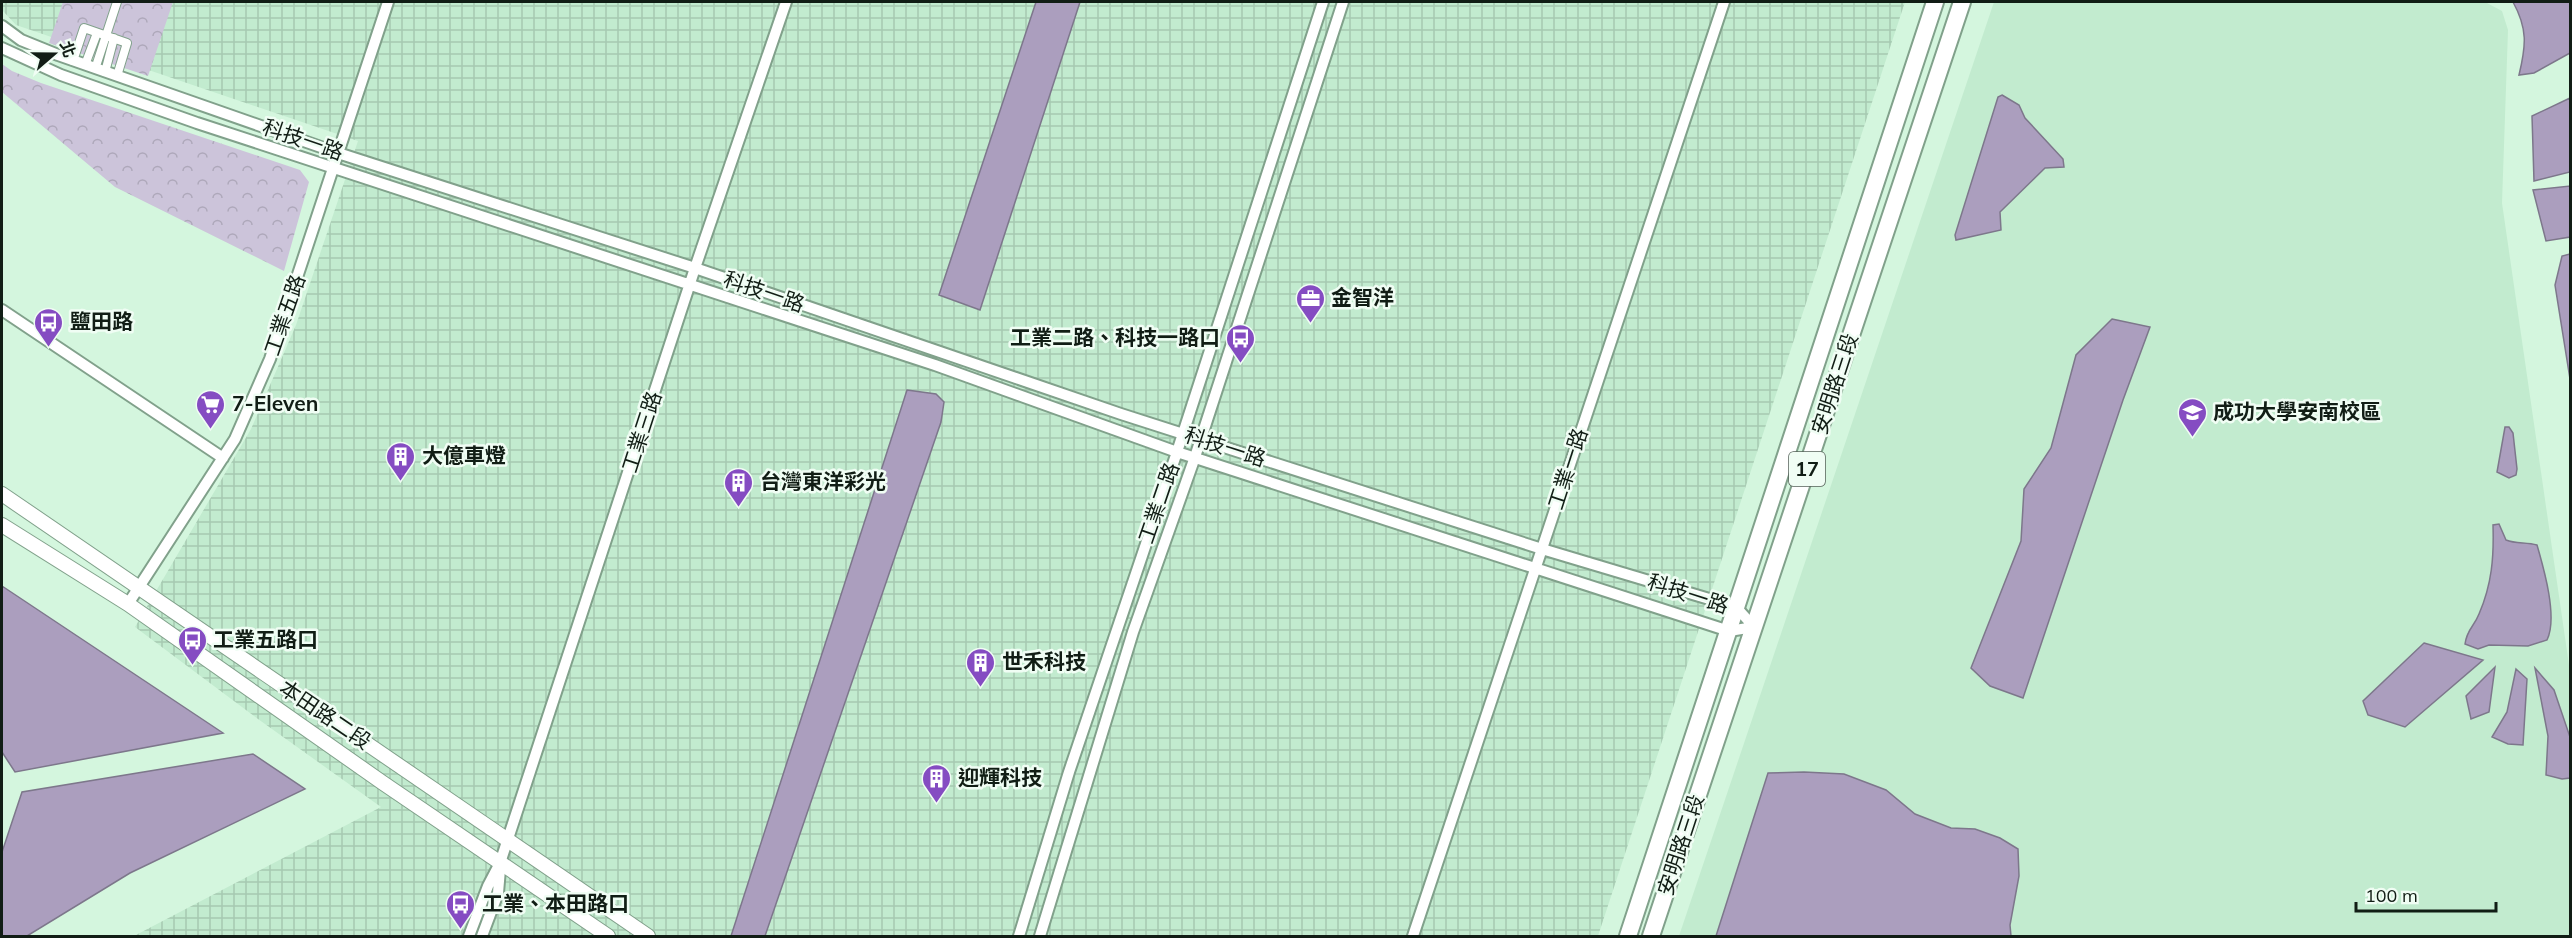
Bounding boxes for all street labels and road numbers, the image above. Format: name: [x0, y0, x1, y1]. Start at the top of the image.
street label: 科技一路: [259, 113, 347, 165]
street label: 科技一路: [720, 265, 808, 317]
street label: 工業五路: [258, 271, 310, 359]
street label: 安明路三段: [1805, 330, 1863, 438]
street label: 工業三路: [616, 388, 666, 476]
street label: 科技一路: [1181, 421, 1269, 471]
street label: 工業一路: [1542, 425, 1592, 513]
road number: 17: [1789, 452, 1825, 486]
street label: 工業二路: [1132, 459, 1184, 547]
street label: 科技一路: [1644, 568, 1732, 618]
street label: 本田路二段: [275, 674, 376, 754]
street label: 安明路三段: [1651, 791, 1709, 899]

